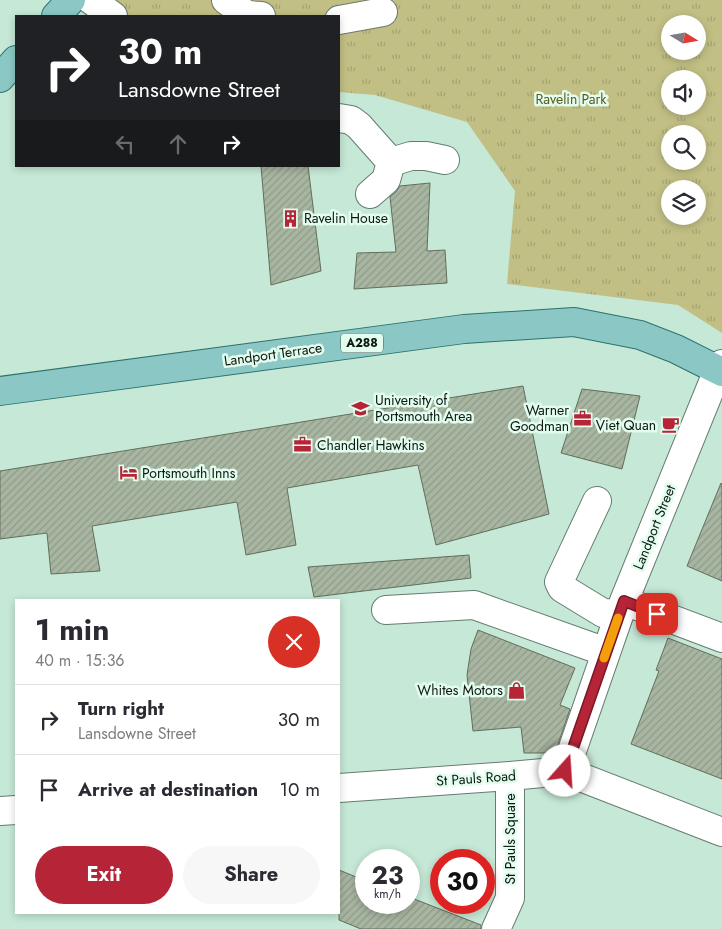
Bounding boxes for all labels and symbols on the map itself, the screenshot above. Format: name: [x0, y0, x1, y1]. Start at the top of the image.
north arrow: [661, 15, 706, 60]
park label: Ravelin Park: [535, 89, 607, 109]
building icon: Ravelin House: [280, 208, 300, 228]
place label: Ravelin House: [304, 208, 388, 228]
road number: A288: [341, 333, 383, 352]
street label: Landport Terrace: [223, 337, 323, 371]
place label: University of Portsmouth Area: [375, 390, 472, 426]
school or university icon: University of Portsmouth Area: [351, 398, 371, 418]
place label: Warner Goodman: [510, 400, 569, 436]
office icon: Warner Goodman: [573, 408, 593, 428]
place label: Viet Quan: [596, 415, 656, 435]
cafe icon: Viet Quan: [660, 415, 680, 435]
office icon: Chandler Hawkins: [293, 435, 313, 455]
place label: Chandler Hawkins: [317, 435, 425, 455]
hotel icon: Portsmouth Inns: [118, 463, 138, 483]
place label: Portsmouth Inns: [142, 463, 236, 483]
street label: Landport Street: [628, 481, 680, 572]
pin: [636, 593, 678, 635]
place label: Whites Motors: [417, 680, 503, 700]
shop icon: Whites Motors: [507, 680, 527, 700]
position arrow: [538, 744, 590, 796]
street label: St Pauls Road: [435, 765, 517, 791]
street label: St Pauls Square: [500, 793, 520, 885]
speed limit sign: 30: [430, 849, 495, 914]

